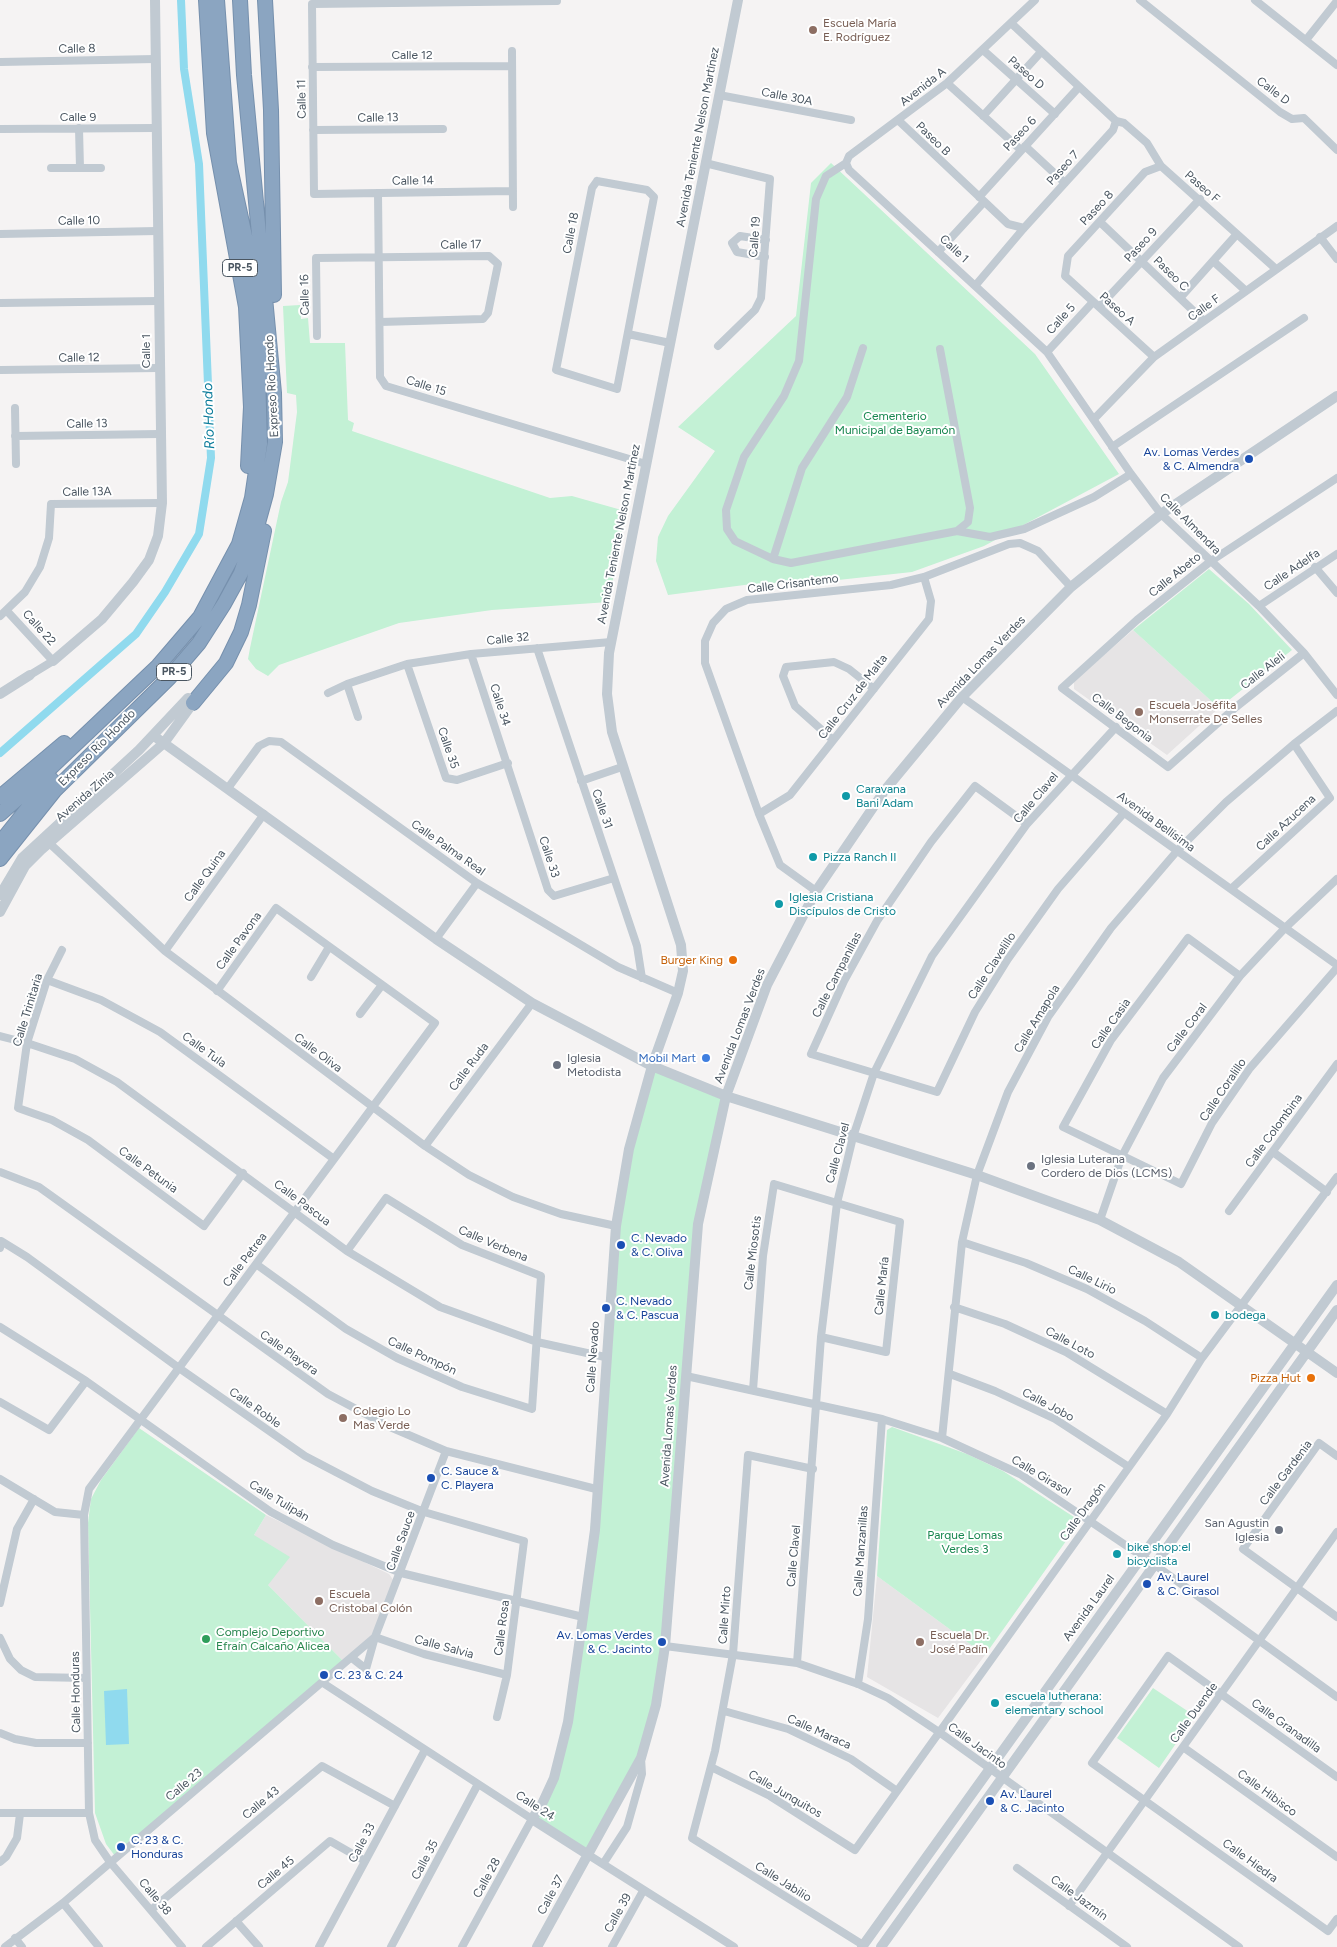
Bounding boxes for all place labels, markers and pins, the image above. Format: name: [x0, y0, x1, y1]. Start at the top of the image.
place label: Escuela María E. Rodríguez: [823, 16, 896, 44]
marker: Escuela María E. Rodríguez: [807, 24, 819, 36]
place label: Av. Lomas Verdes & C. Almendra: [1144, 445, 1239, 473]
marker: Av. Lomas Verdes & C. Almendra: [1243, 453, 1255, 465]
place label: Escuela Joséfita Monserrate De Selles: [1149, 698, 1262, 726]
marker: Escuela Joséfita Monserrate De Selles: [1133, 706, 1145, 718]
place label: Caravana Bani Adam: [856, 782, 913, 810]
marker: Caravana Bani Adam: [840, 790, 852, 802]
place label: Pizza Ranch II: [823, 850, 897, 864]
marker: Pizza Ranch II: [807, 851, 819, 863]
place label: Iglesia Cristiana Discípulos de Cristo: [789, 890, 896, 918]
marker: Iglesia Cristiana Discípulos de Cristo: [773, 898, 785, 910]
place label: Burger King: [660, 953, 723, 967]
marker: Burger King: [727, 954, 739, 966]
place label: Iglesia Metodista: [567, 1051, 621, 1079]
place label: Mobil Mart: [639, 1051, 696, 1065]
marker: Mobil Mart: [700, 1052, 712, 1064]
marker: Iglesia Metodista: [551, 1059, 563, 1071]
place label: Iglesia Luterana Cordero de Dios (LCMS): [1041, 1152, 1172, 1180]
marker: Iglesia Luterana Cordero de Dios (LCMS): [1025, 1160, 1037, 1172]
place label: C. Nevado & C. Oliva: [631, 1231, 687, 1259]
marker: C. Nevado & C. Oliva: [615, 1239, 627, 1251]
place label: C. Nevado & C. Pascua: [616, 1294, 679, 1322]
marker: C. Nevado & C. Pascua: [600, 1302, 612, 1314]
place label: bodega: [1225, 1308, 1266, 1322]
marker: bodega: [1209, 1309, 1221, 1321]
place label: Pizza Hut: [1250, 1371, 1301, 1385]
marker: Pizza Hut: [1305, 1372, 1317, 1384]
place label: Colegio Lo Mas Verde: [353, 1404, 411, 1432]
marker: Colegio Lo Mas Verde: [337, 1412, 349, 1424]
place label: C. Sauce & C. Playera: [441, 1464, 499, 1492]
marker: C. Sauce & C. Playera: [425, 1472, 437, 1484]
place label: San Agustin Iglesia: [1204, 1516, 1269, 1544]
marker: San Agustin Iglesia: [1273, 1524, 1285, 1536]
place label: bike shop:el bicyclista: [1127, 1540, 1191, 1568]
marker: bike shop:el bicyclista: [1111, 1548, 1123, 1560]
place label: Av. Laurel & C. Girasol: [1157, 1570, 1219, 1598]
marker: Av. Laurel & C. Girasol: [1141, 1578, 1153, 1590]
place label: Escuela Cristobal Colón: [329, 1587, 412, 1615]
marker: Escuela Cristobal Colón: [313, 1595, 325, 1607]
place label: Complejo Deportivo Efraín Calcaño Alicea: [216, 1625, 330, 1653]
place label: Av. Lomas Verdes & C. Jacinto: [557, 1628, 652, 1656]
place label: Escuela Dr. José Padín: [930, 1628, 989, 1656]
marker: Complejo Deportivo Efraín Calcaño Alicea: [200, 1633, 212, 1645]
marker: Av. Lomas Verdes & C. Jacinto: [656, 1636, 668, 1648]
marker: Escuela Dr. José Padín: [914, 1636, 926, 1648]
place label: C. 23 & C. 24: [334, 1668, 403, 1682]
marker: C. 23 & C. 24: [318, 1669, 330, 1681]
place label: escuela lutherana: elementary school: [1005, 1689, 1104, 1717]
marker: escuela lutherana: elementary school: [989, 1697, 1001, 1709]
place label: Av. Laurel & C. Jacinto: [1000, 1787, 1065, 1815]
marker: Av. Laurel & C. Jacinto: [984, 1795, 996, 1807]
place label: C. 23 & C. Honduras: [131, 1833, 183, 1861]
marker: C. 23 & C. Honduras: [115, 1841, 127, 1853]

